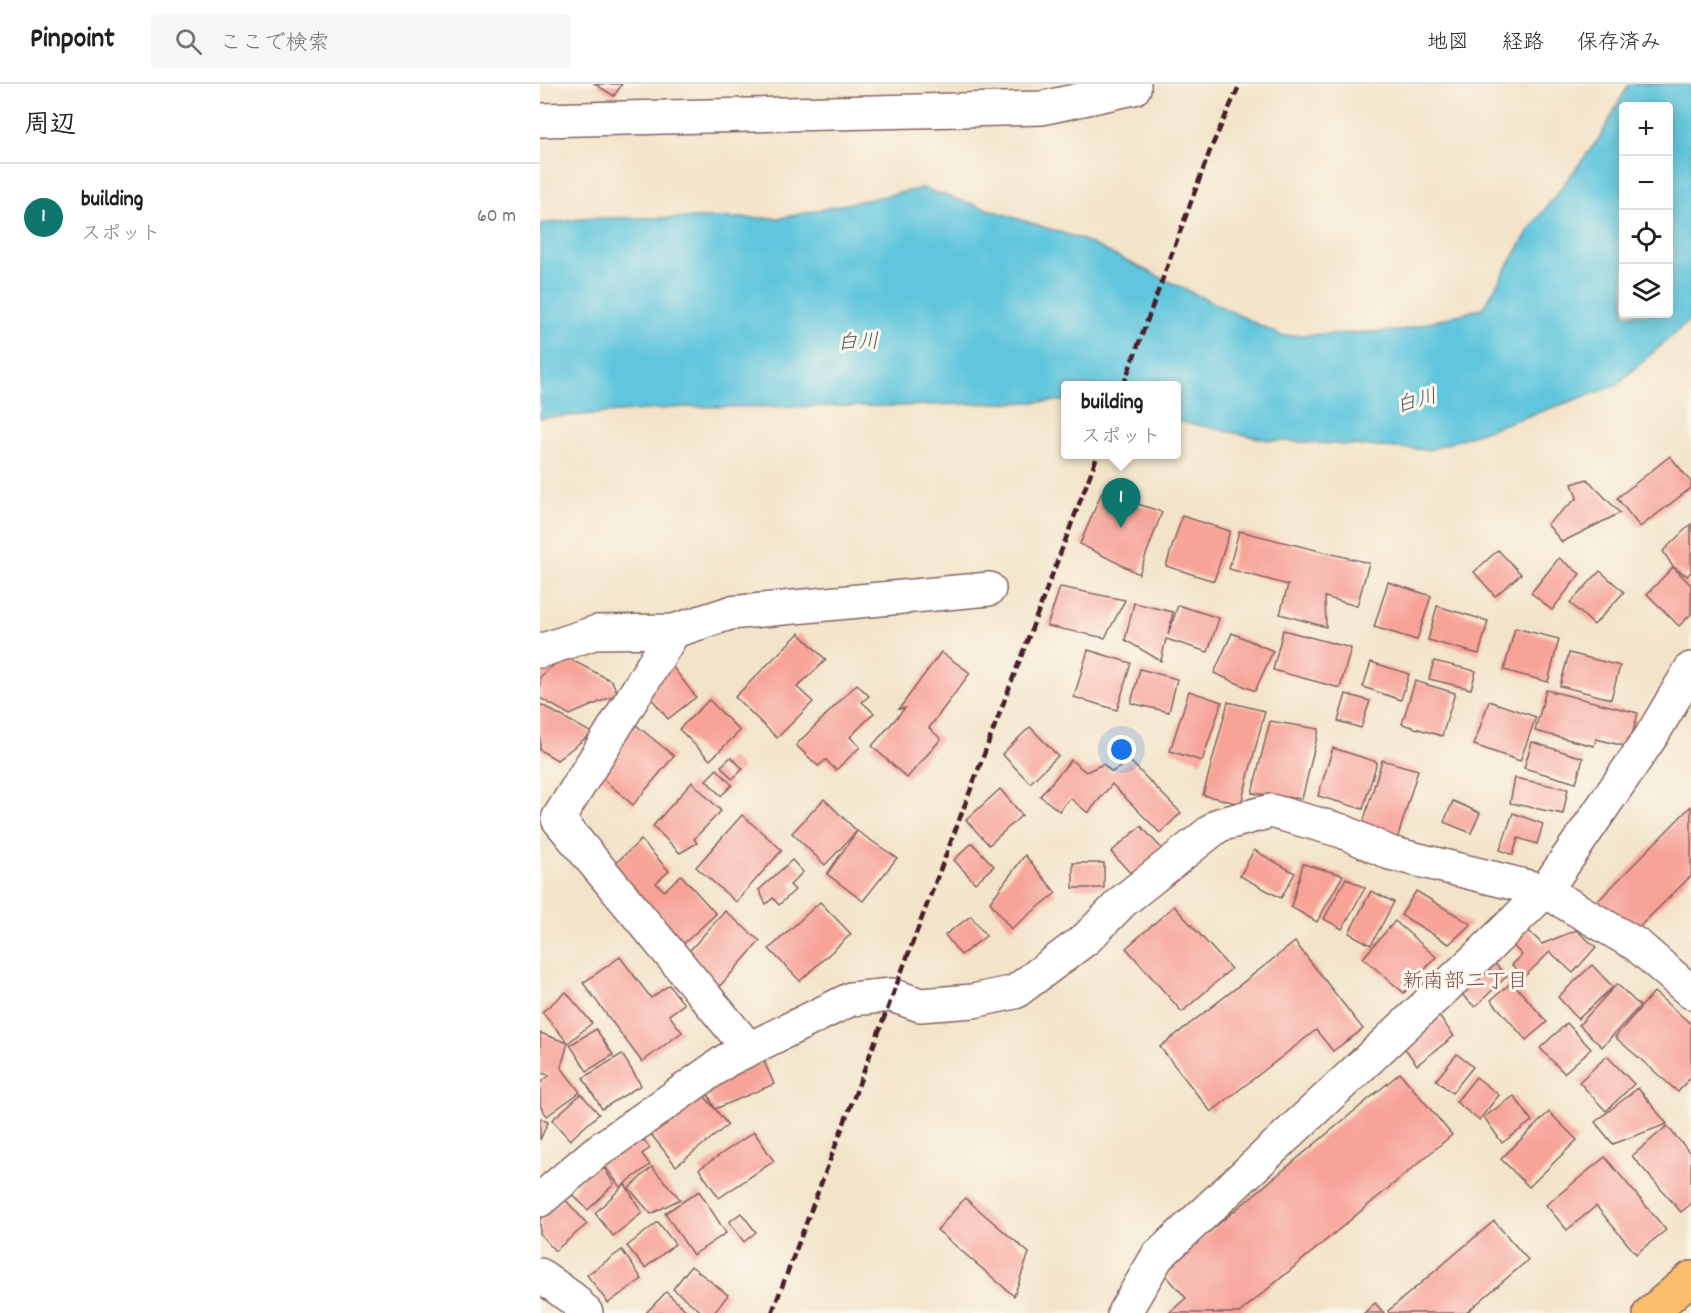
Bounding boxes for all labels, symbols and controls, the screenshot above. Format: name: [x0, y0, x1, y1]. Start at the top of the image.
search box: [151, 14, 571, 68]
text: Pinpoint: [30, 21, 115, 61]
icon: search: [172, 25, 205, 58]
text: ここで検索: [220, 29, 330, 60]
text: 地図: [1427, 29, 1469, 59]
text: 経路: [1502, 29, 1544, 59]
text: 保存済み: [1577, 29, 1661, 59]
map controls: [1619, 102, 1673, 318]
button: +: [1619, 102, 1673, 156]
text: 周辺: [24, 108, 76, 145]
button: −: [1619, 156, 1673, 210]
text: building: [81, 185, 143, 216]
text: 1: [41, 203, 46, 231]
text: 60 m: [477, 203, 516, 231]
button: locate: [1619, 210, 1673, 264]
text: スポット: [81, 221, 161, 249]
button: layers: [1619, 264, 1673, 318]
water label: 白川: [836, 328, 880, 360]
popup: [1061, 381, 1181, 459]
water label: 白川: [1393, 383, 1441, 423]
text: building: [1081, 388, 1143, 419]
text: スポット: [1081, 424, 1161, 452]
pin: 1: [1102, 478, 1140, 528]
your location: [1107, 735, 1136, 764]
district label: 新南部二丁目: [1402, 968, 1528, 998]

